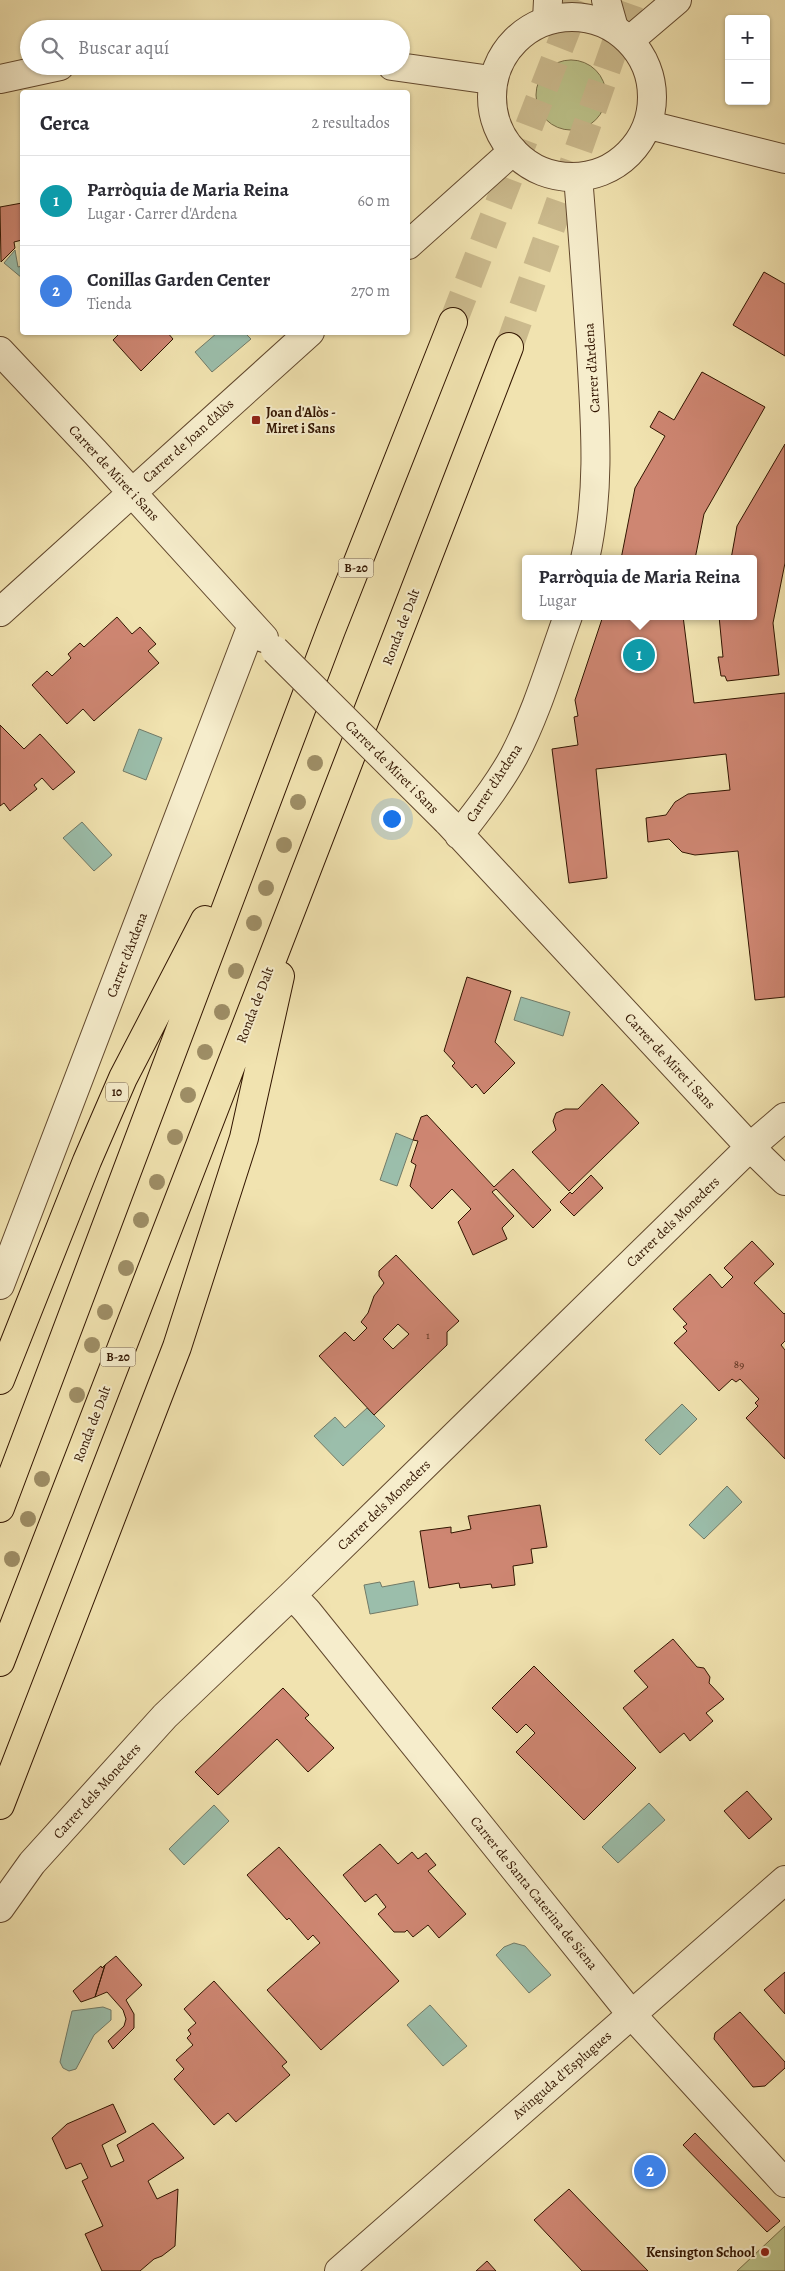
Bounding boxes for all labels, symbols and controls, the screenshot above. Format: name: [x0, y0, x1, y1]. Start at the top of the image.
map controls: [725, 15, 770, 105]
button: +: [725, 15, 770, 60]
search box: [20, 20, 410, 75]
icon: search: [38, 34, 66, 62]
text: Buscar aquí: [78, 35, 169, 61]
button: −: [725, 60, 770, 105]
text: Cerca: [40, 109, 90, 137]
text: 2 resultados: [311, 112, 390, 134]
text: Parròquia de Maria Reina: [87, 177, 289, 203]
text: 1: [53, 190, 59, 212]
text: 60 m: [358, 190, 390, 212]
text: Lugar · Carrer d'Ardena: [87, 203, 237, 225]
text: Conillas Garden Center: [87, 267, 270, 293]
text: 2: [52, 280, 60, 302]
text: 270 m: [351, 280, 390, 302]
text: Tienda: [87, 293, 132, 315]
street label: Carrer d'Ardena: [579, 322, 605, 414]
street label: Carrer de Joan d'Alòs: [138, 395, 238, 487]
place label: Joan d'Alòs - Miret i Sans: [266, 403, 336, 438]
marker: Joan d'Alòs - Miret i Sans: [250, 414, 262, 426]
street label: Carrer de Miret i Sans: [64, 421, 164, 525]
popup: [522, 555, 757, 620]
road number: B-20: [338, 558, 374, 578]
text: Parròquia de Maria Reina: [539, 564, 740, 590]
street label: Ronda de Dalt: [378, 586, 424, 668]
text: Lugar: [539, 590, 577, 612]
pin: 1: [623, 636, 655, 674]
street label: Carrer de Miret i Sans: [341, 716, 443, 818]
street label: Carrer d'Ardena: [462, 740, 527, 826]
your location: [379, 806, 405, 832]
street label: Carrer d'Ardena: [102, 909, 152, 1000]
street label: Ronda de Dalt: [232, 964, 278, 1046]
street label: Carrer de Miret i Sans: [620, 1009, 720, 1113]
road number: 10: [106, 1082, 128, 1102]
street label: Carrer dels Moneders: [622, 1172, 724, 1272]
house number: 1: [426, 1328, 430, 1343]
road number: B-20: [100, 1348, 136, 1366]
house number: 89: [734, 1357, 744, 1372]
street label: Ronda de Dalt: [69, 1383, 115, 1465]
street label: Carrer dels Moneders: [333, 1455, 435, 1555]
street label: Carrer dels Moneders: [49, 1739, 145, 1843]
street label: Carrer de Santa Caterina de Siena: [466, 1812, 602, 1974]
street label: Avinguda d'Esplugues: [508, 2027, 616, 2124]
pin: 2: [634, 2152, 666, 2190]
place label: Kensington School: [646, 2243, 755, 2262]
marker: Kensington School: [759, 2246, 771, 2258]

